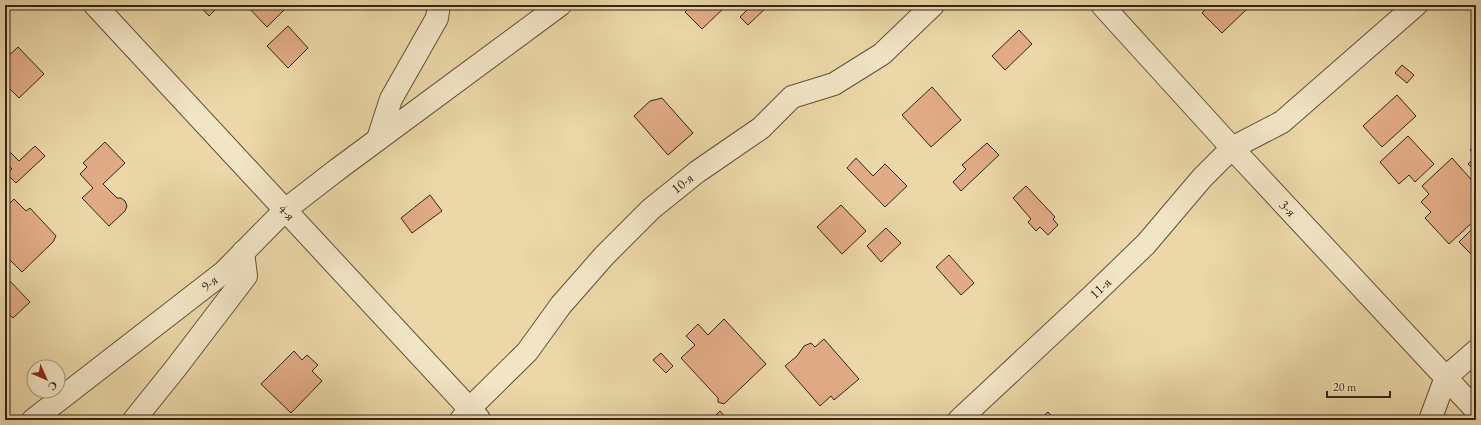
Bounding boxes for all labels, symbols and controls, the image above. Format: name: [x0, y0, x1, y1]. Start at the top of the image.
street label: 10-я: [667, 169, 697, 197]
street label: 3-я: [1276, 196, 1300, 220]
street label: 4-я: [275, 200, 299, 224]
street label: 9-я: [197, 271, 221, 295]
street label: 11-я: [1085, 273, 1115, 303]
north arrow: [26, 359, 66, 399]
scale bar: [1327, 373, 1390, 399]
text: С: [45, 378, 61, 394]
text: 20 m: [1333, 379, 1357, 395]

